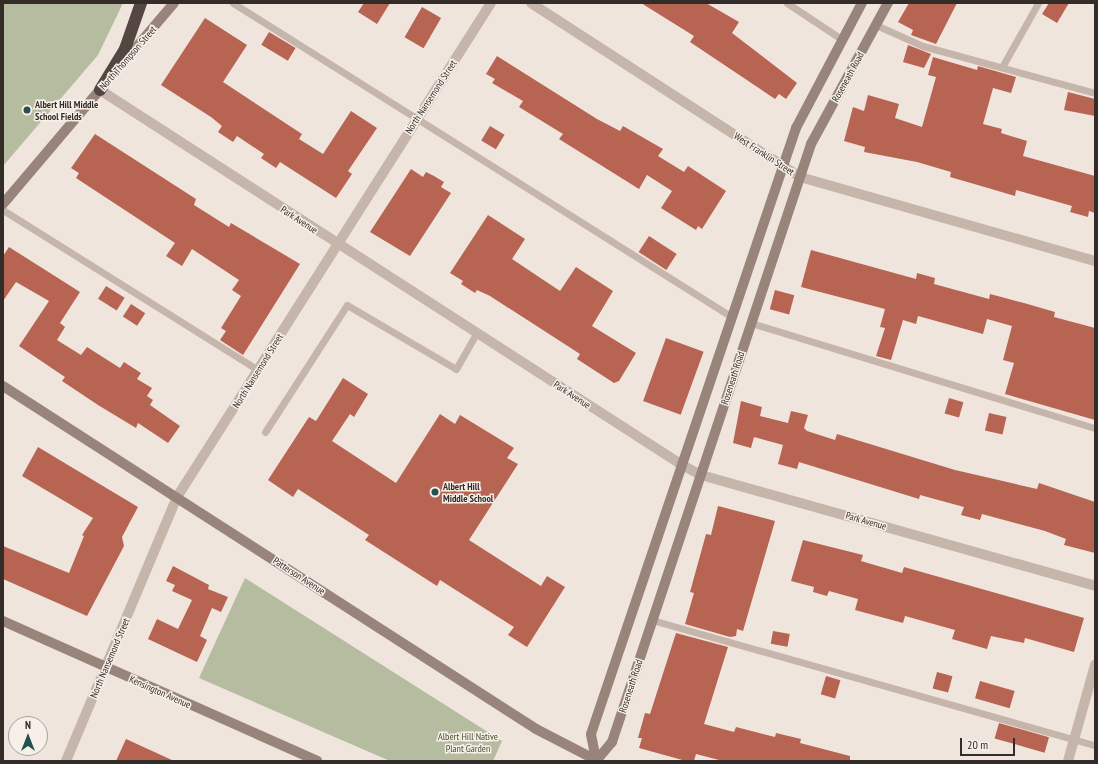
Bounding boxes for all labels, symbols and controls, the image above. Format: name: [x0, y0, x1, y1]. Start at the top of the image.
street label: North Thompson Street: [97, 24, 159, 92]
street label: Roseneath Road: [829, 50, 867, 104]
street label: North Nansemond Street: [403, 58, 459, 136]
place label: Albert Hill Middle School Fields: [35, 98, 98, 122]
marker: Albert Hill Middle School Fields: [22, 105, 32, 115]
street label: West Franklin Street: [732, 130, 796, 178]
street label: Park Avenue: [278, 203, 320, 237]
street label: North Nansemond Street: [230, 332, 286, 410]
street label: Roseneath Road: [719, 350, 747, 406]
street label: Park Avenue: [551, 378, 593, 412]
place label: Albert Hill Middle School: [443, 480, 493, 504]
marker: Albert Hill Middle School: [430, 487, 440, 497]
street label: Park Avenue: [844, 509, 888, 533]
street label: Patterson Avenue: [271, 555, 327, 597]
street label: North Nansemond Street: [88, 616, 132, 700]
street label: Roseneath Road: [617, 658, 645, 714]
street label: Kensington Avenue: [127, 673, 193, 711]
north arrow: [8, 716, 48, 756]
text: N: [25, 718, 31, 732]
park label: Albert Hill Native Plant Garden: [438, 730, 498, 754]
scale bar: [962, 730, 1017, 756]
text: 20 m: [967, 737, 988, 752]

